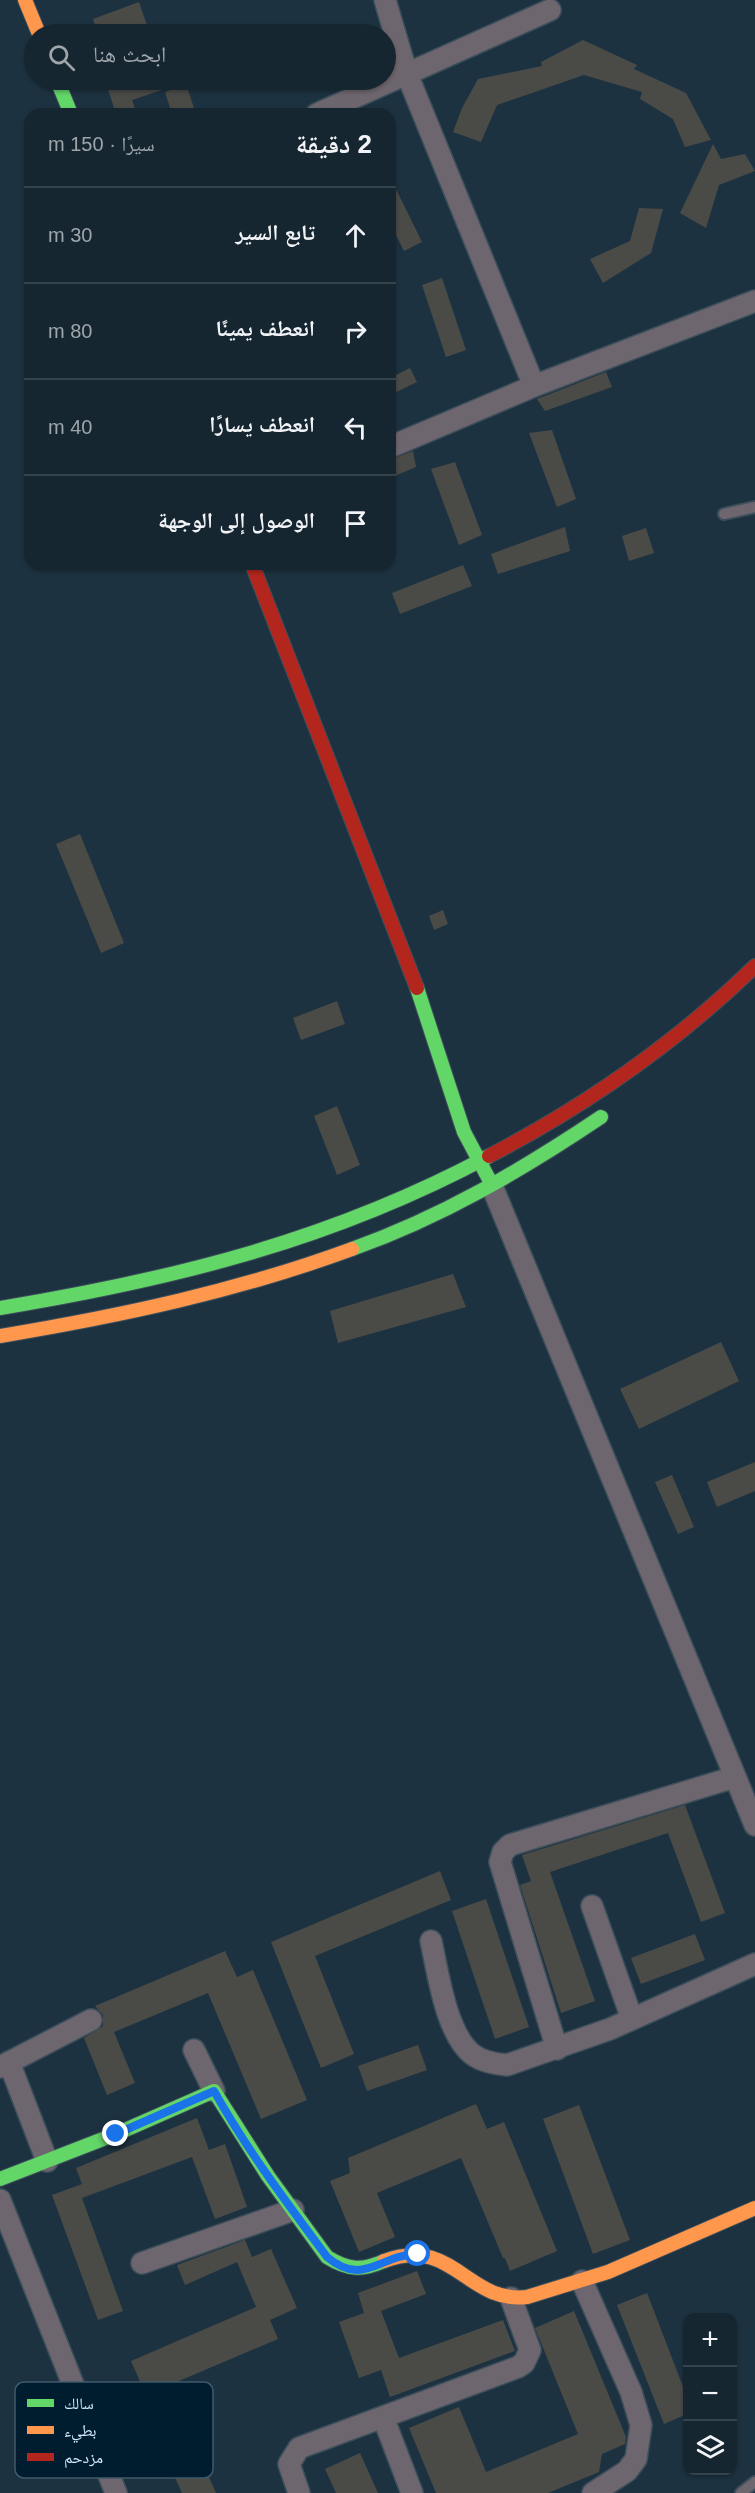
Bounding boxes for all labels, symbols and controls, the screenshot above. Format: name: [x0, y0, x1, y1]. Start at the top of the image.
search box: [24, 24, 396, 90]
icon: search: [45, 41, 78, 74]
text: ابحث هنا: [93, 42, 166, 67]
text: 2 دقيقة: [296, 129, 372, 159]
text: سيرًا · 150 m: [48, 133, 155, 155]
icon: ahead: [339, 219, 372, 252]
text: تابع السير: [235, 220, 315, 245]
text: 30 m: [48, 224, 92, 246]
icon: right: [339, 315, 372, 348]
text: انعطف يمينًا: [216, 316, 315, 341]
text: 80 m: [48, 320, 92, 342]
icon: left: [339, 411, 372, 444]
text: انعطف يسارًا: [209, 412, 315, 437]
text: 40 m: [48, 416, 92, 438]
icon: arrive: [339, 507, 372, 540]
text: الوصول إلى الوجهة: [158, 508, 315, 533]
route end: [102, 2120, 128, 2146]
route start: [404, 2240, 430, 2266]
map controls: [683, 2313, 737, 2475]
button: +: [683, 2313, 737, 2367]
button: −: [683, 2367, 737, 2421]
legend: [15, 2382, 213, 2478]
text: سالك: [64, 2395, 94, 2412]
button: layers: [683, 2421, 737, 2475]
text: بطيء: [64, 2422, 96, 2443]
text: مزدحم: [64, 2449, 103, 2468]

